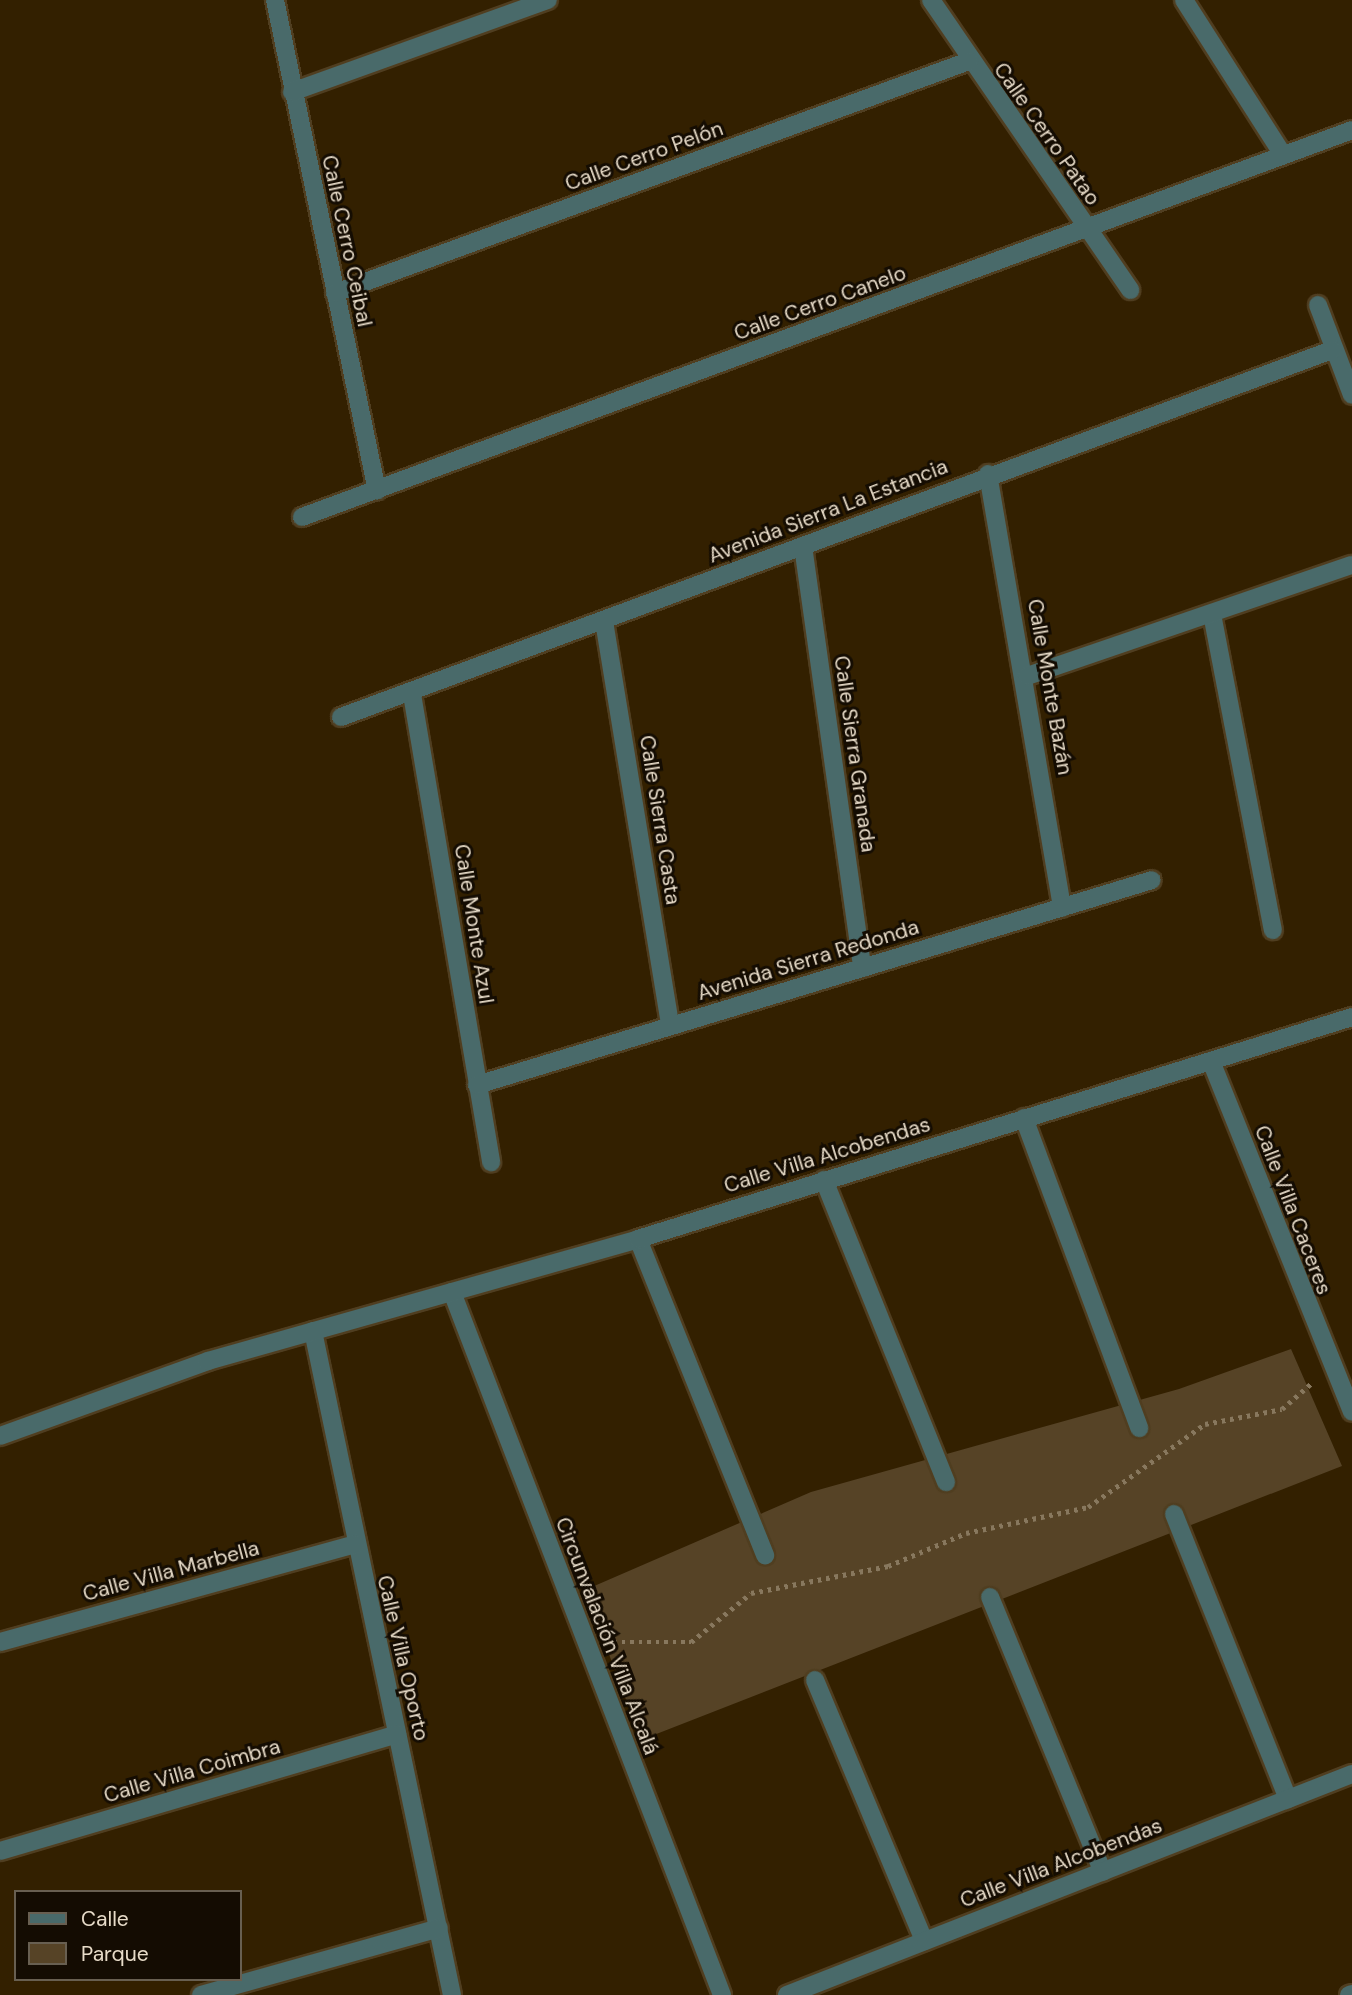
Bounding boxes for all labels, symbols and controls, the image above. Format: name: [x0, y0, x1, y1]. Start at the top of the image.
street label: Calle Cerro Patao: [988, 58, 1106, 210]
street label: Calle Cerro Pelón: [562, 116, 726, 196]
street label: Calle Cerro Ceibal: [317, 153, 377, 329]
street label: Calle Cerro Canelo: [731, 260, 909, 346]
street label: Avenida Sierra La Estancia: [705, 454, 951, 568]
street label: Calle Monte Bazán: [1022, 597, 1078, 777]
street label: Calle Sierra Granada: [829, 654, 881, 854]
street label: Calle Sierra Casta: [634, 733, 686, 907]
street label: Calle Monte Azul: [449, 842, 499, 1006]
street label: Avenida Sierra Redonda: [694, 914, 922, 1006]
street label: Calle Villa Alcobendas: [721, 1112, 933, 1198]
street label: Calle Villa Caceres: [1249, 1122, 1337, 1298]
street label: Circunvalación Villa Alcalá: [550, 1514, 664, 1758]
street label: Calle Villa Marbella: [80, 1535, 262, 1607]
street label: Calle Villa Oporto: [372, 1573, 434, 1743]
street label: Calle Villa Coimbra: [101, 1734, 283, 1808]
street label: Calle Villa Alcobendas: [957, 1813, 1165, 1913]
legend: [14, 1890, 242, 1981]
text: Calle: [81, 1905, 129, 1933]
text: Parque: [81, 1940, 149, 1968]

